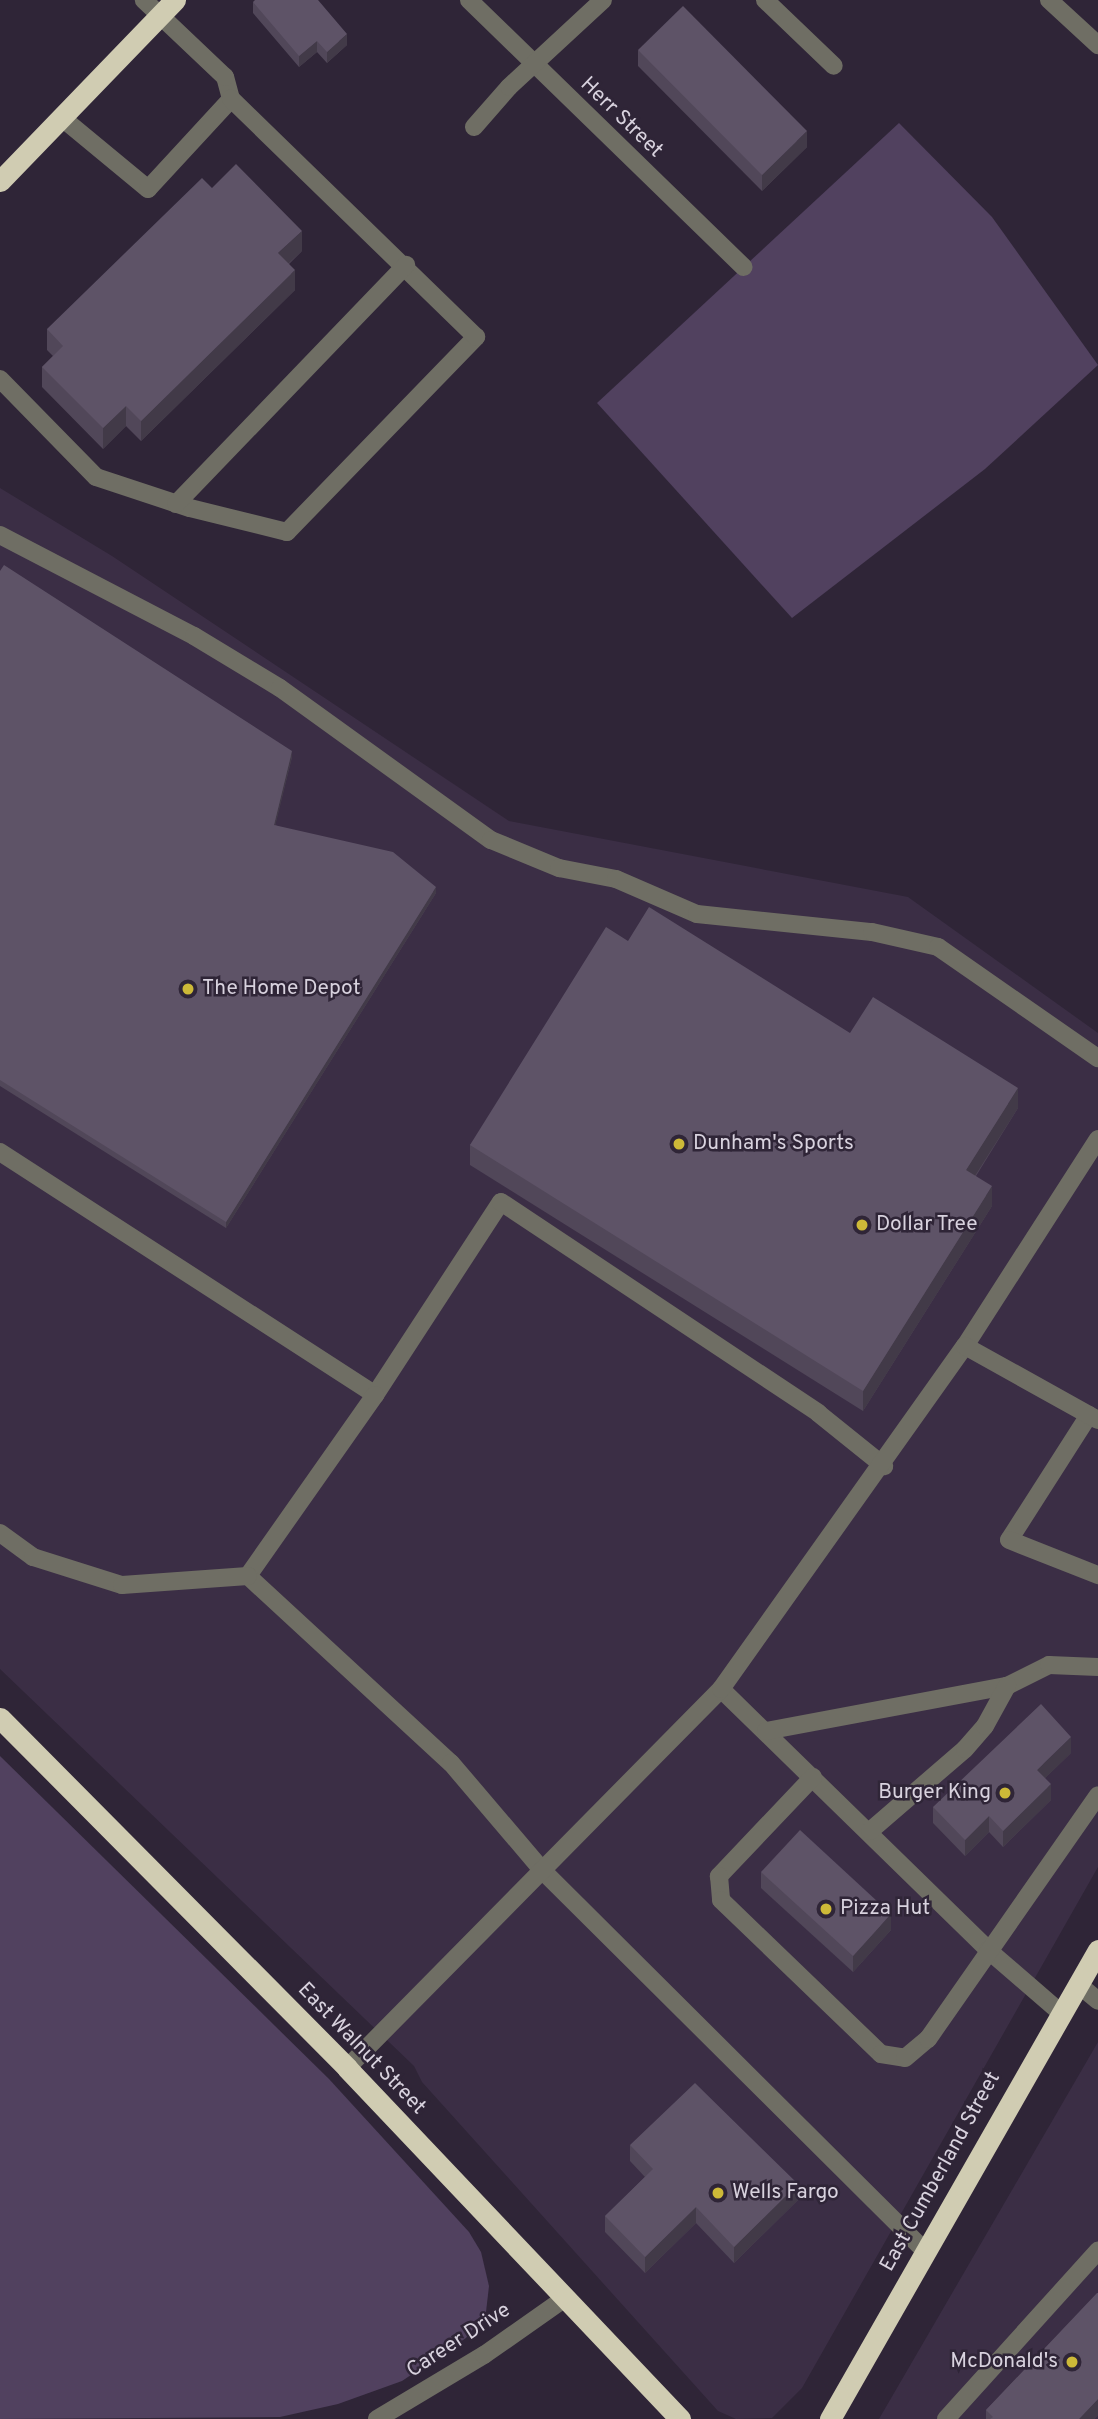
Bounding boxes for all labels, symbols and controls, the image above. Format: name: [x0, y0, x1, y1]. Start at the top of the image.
street label: Herr Street: [574, 72, 668, 164]
place label: The Home Depot: [202, 976, 361, 1002]
marker: The Home Depot: [180, 981, 196, 997]
place label: Dunham's Sports: [693, 1131, 854, 1157]
marker: Dunham's Sports: [671, 1136, 687, 1152]
place label: Dollar Tree: [876, 1212, 978, 1238]
marker: Dollar Tree: [854, 1217, 870, 1233]
place label: Burger King: [878, 1780, 991, 1806]
marker: Burger King: [997, 1785, 1013, 1801]
place label: Pizza Hut: [840, 1896, 930, 1922]
marker: Pizza Hut: [818, 1901, 834, 1917]
street label: East Walnut Street: [291, 1978, 431, 2120]
street label: East Cumberland Street: [876, 2068, 1006, 2276]
place label: Wells Fargo: [732, 2180, 839, 2206]
marker: Wells Fargo: [710, 2185, 726, 2201]
street label: Career Drive: [402, 2298, 516, 2384]
place label: McDonald's: [950, 2349, 1058, 2375]
marker: McDonald's: [1064, 2354, 1080, 2370]

